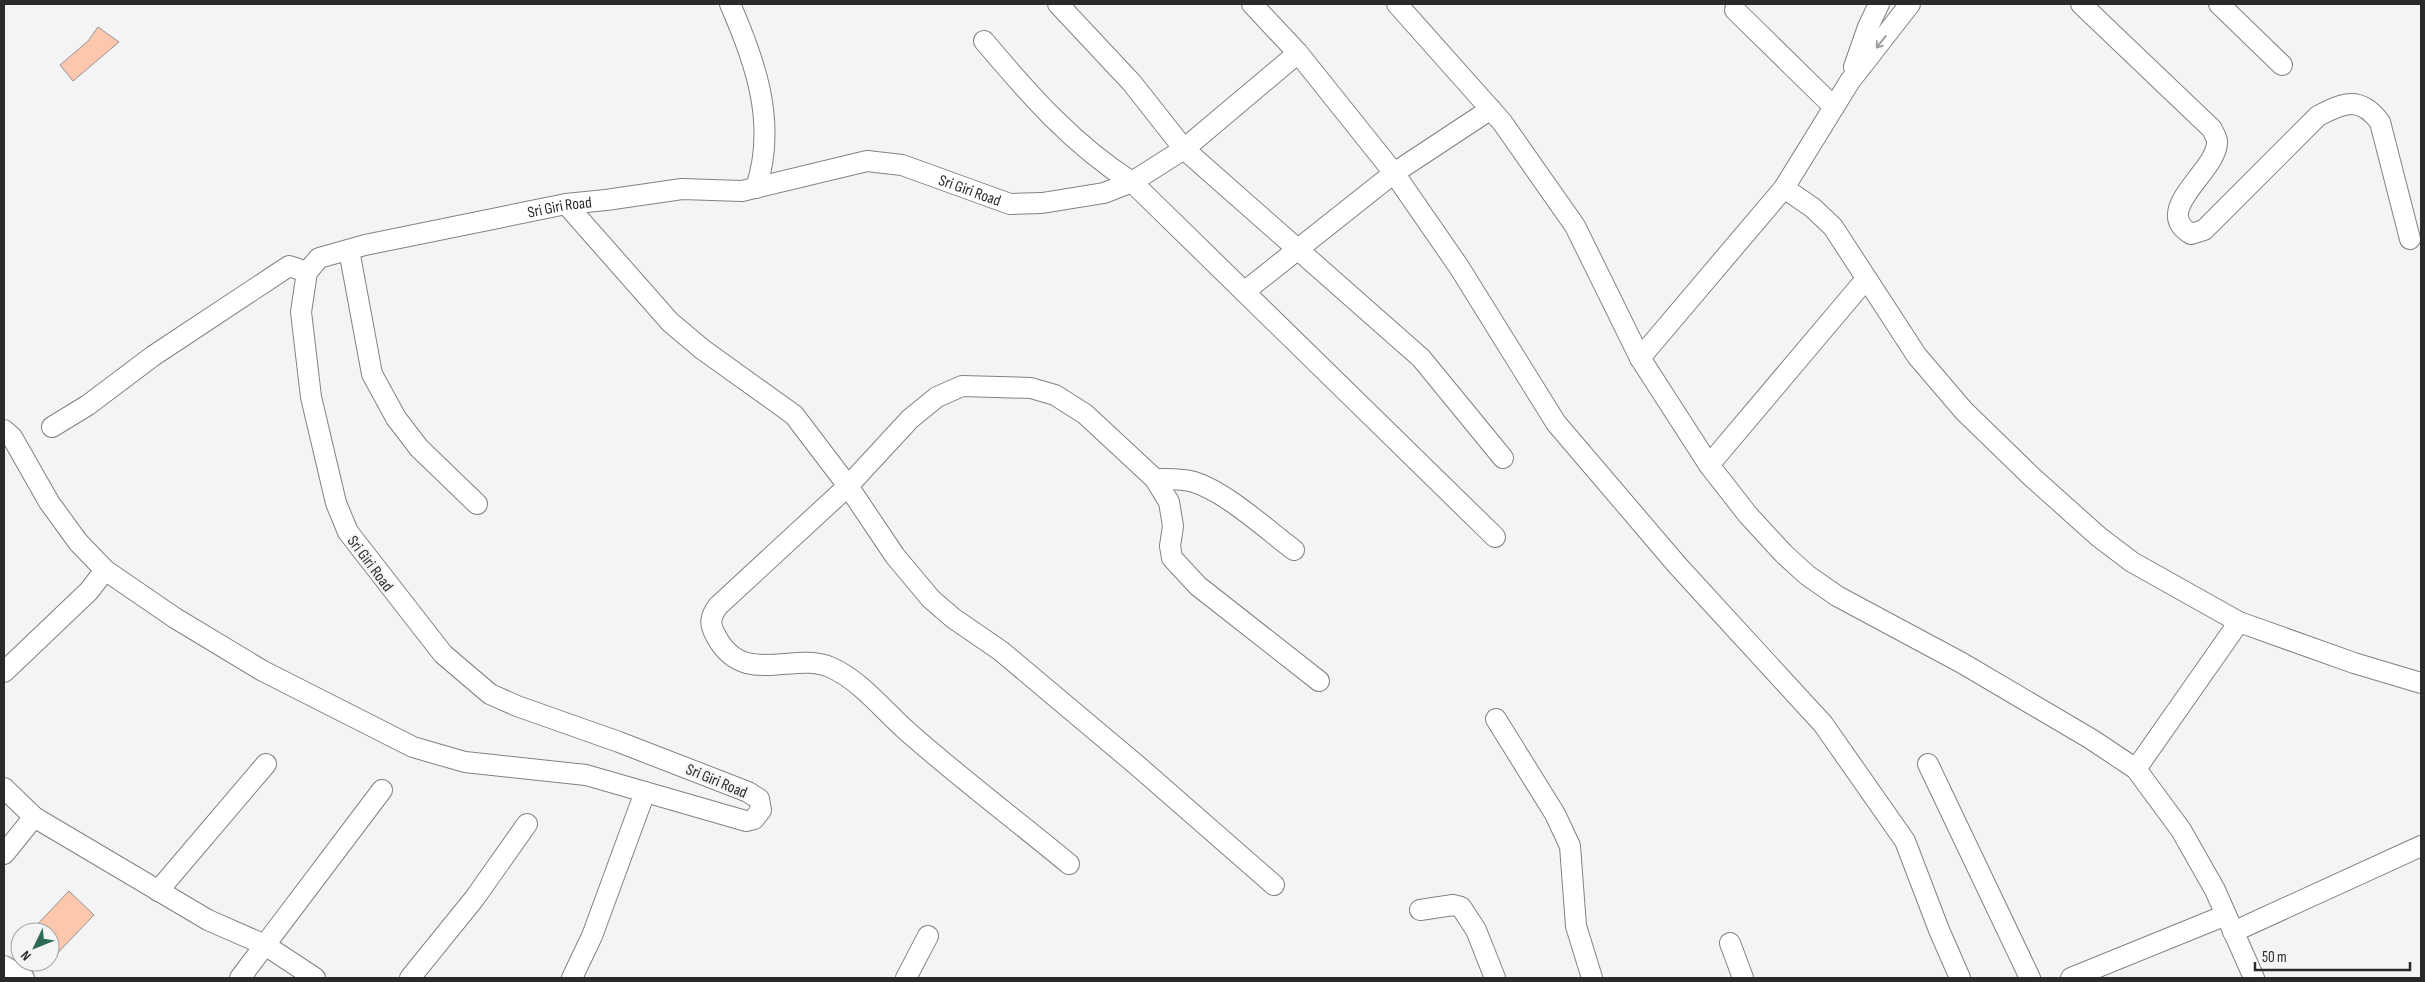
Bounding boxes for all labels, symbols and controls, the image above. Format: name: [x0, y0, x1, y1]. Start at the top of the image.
one-way arrow: [1875, 35, 1886, 48]
street label: Sri Giri Road: [936, 171, 1003, 211]
street label: Sri Giri Road: [526, 193, 593, 223]
street label: Sri Giri Road: [343, 532, 397, 595]
street label: Sri Giri Road: [683, 760, 750, 803]
north arrow: [10, 922, 60, 972]
scale bar: [2255, 940, 2410, 972]
text: N: [17, 947, 35, 964]
text: 50 m: [2262, 948, 2287, 967]

